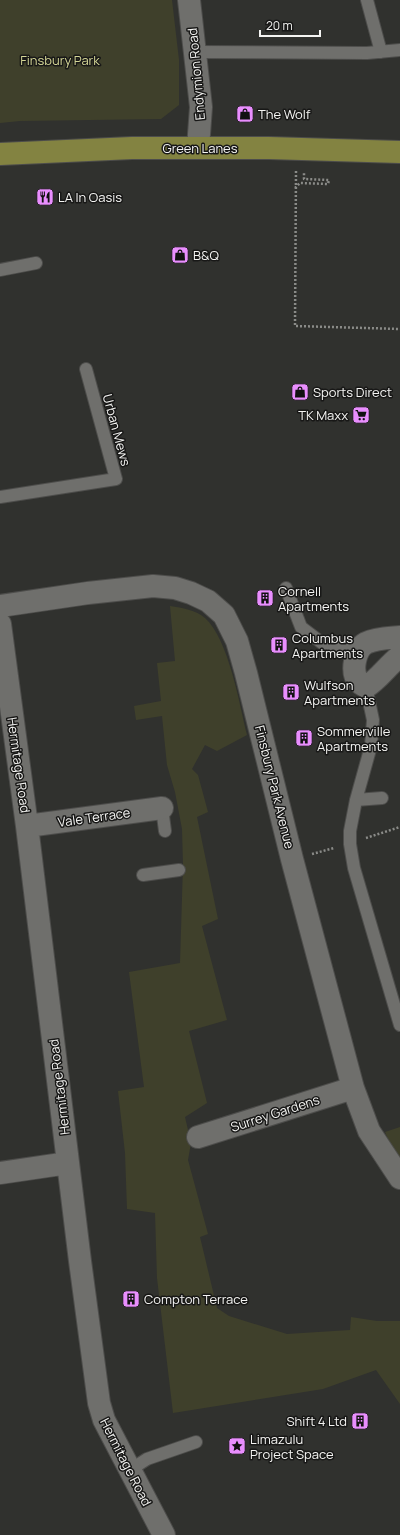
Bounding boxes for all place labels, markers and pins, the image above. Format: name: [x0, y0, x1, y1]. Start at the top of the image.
shop icon: The Wolf: [235, 104, 255, 124]
place label: The Wolf: [258, 105, 311, 123]
restaurant icon: LA In Oasis: [35, 187, 55, 207]
place label: LA In Oasis: [58, 188, 122, 206]
shop icon: B&Q: [170, 245, 190, 265]
place label: B&Q: [193, 246, 219, 264]
shop icon: Sports Direct: [290, 382, 310, 402]
place label: Sports Direct: [313, 383, 392, 401]
supermarket icon: TK Maxx: [351, 405, 371, 425]
place label: TK Maxx: [298, 406, 348, 424]
place label: Cornell Apartments: [278, 582, 349, 615]
building icon: Cornell Apartments: [255, 588, 275, 608]
place label: Columbus Apartments: [292, 629, 363, 662]
building icon: Columbus Apartments: [269, 635, 289, 655]
place label: Wulfson Apartments: [304, 676, 375, 709]
building icon: Wulfson Apartments: [281, 682, 301, 702]
place label: Sommerville Apartments: [317, 722, 391, 755]
building icon: Sommerville Apartments: [294, 728, 314, 748]
building icon: Compton Terrace: [121, 1289, 141, 1309]
place label: Compton Terrace: [144, 1290, 248, 1308]
building icon: Shift 4 Ltd: [350, 1411, 370, 1431]
place label: Shift 4 Ltd: [287, 1412, 347, 1430]
place label: Limazulu Project Space: [250, 1430, 334, 1463]
place icon: Limazulu Project Space: [227, 1436, 247, 1456]

